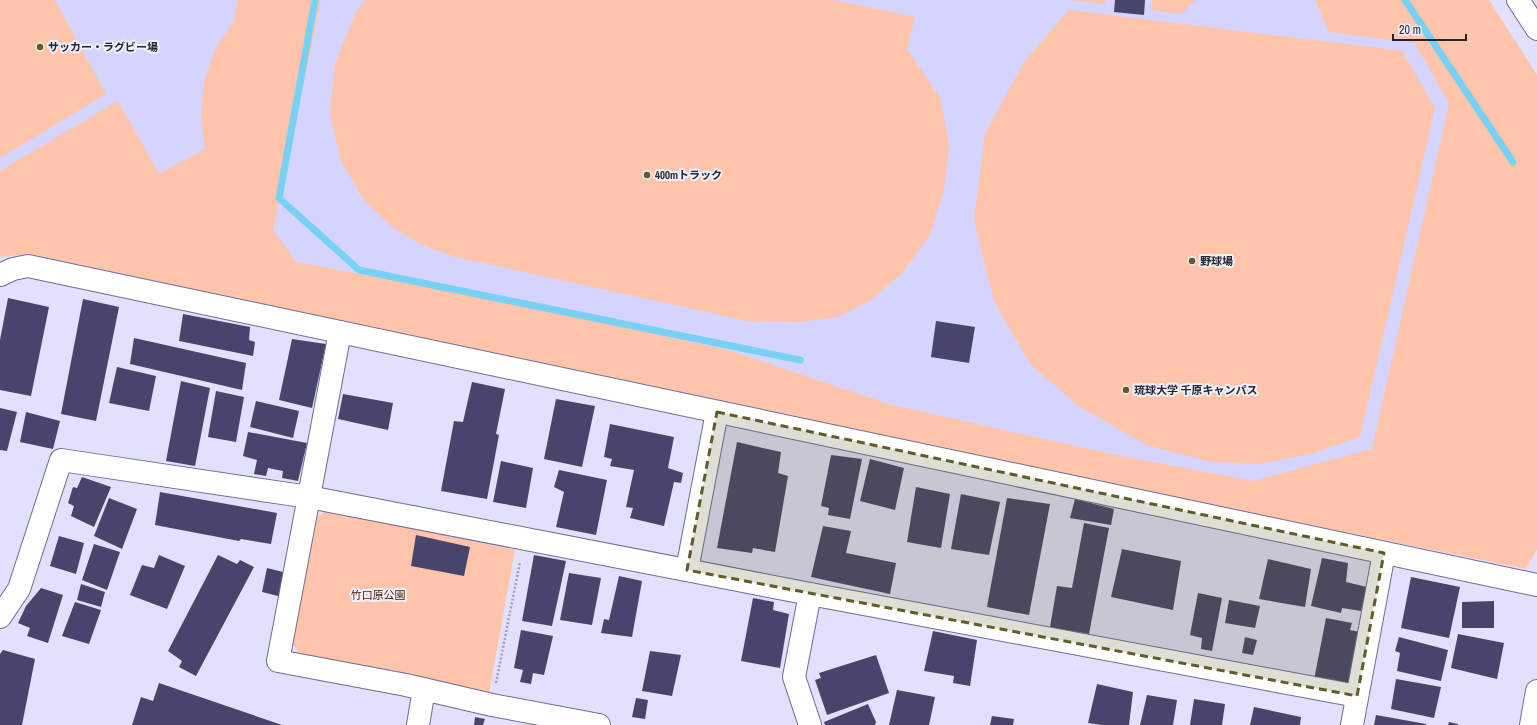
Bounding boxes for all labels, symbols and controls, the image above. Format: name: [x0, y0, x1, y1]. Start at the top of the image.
scale bar: [1393, 16, 1466, 42]
text: 20 m: [1399, 22, 1421, 38]
place label: サッカー・ラグビー場: [48, 40, 158, 54]
marker: サッカー・ラグビー場: [35, 42, 45, 52]
place label: 400mトラック: [655, 168, 722, 182]
marker: 400mトラック: [642, 170, 652, 180]
place label: 野球場: [1200, 254, 1233, 268]
marker: 野球場: [1187, 256, 1197, 266]
place label: 琉球大学 千原キャンパス: [1134, 383, 1258, 397]
marker: 琉球大学 千原キャンパス: [1121, 385, 1131, 395]
park label: 竹口原公園: [351, 588, 406, 602]

